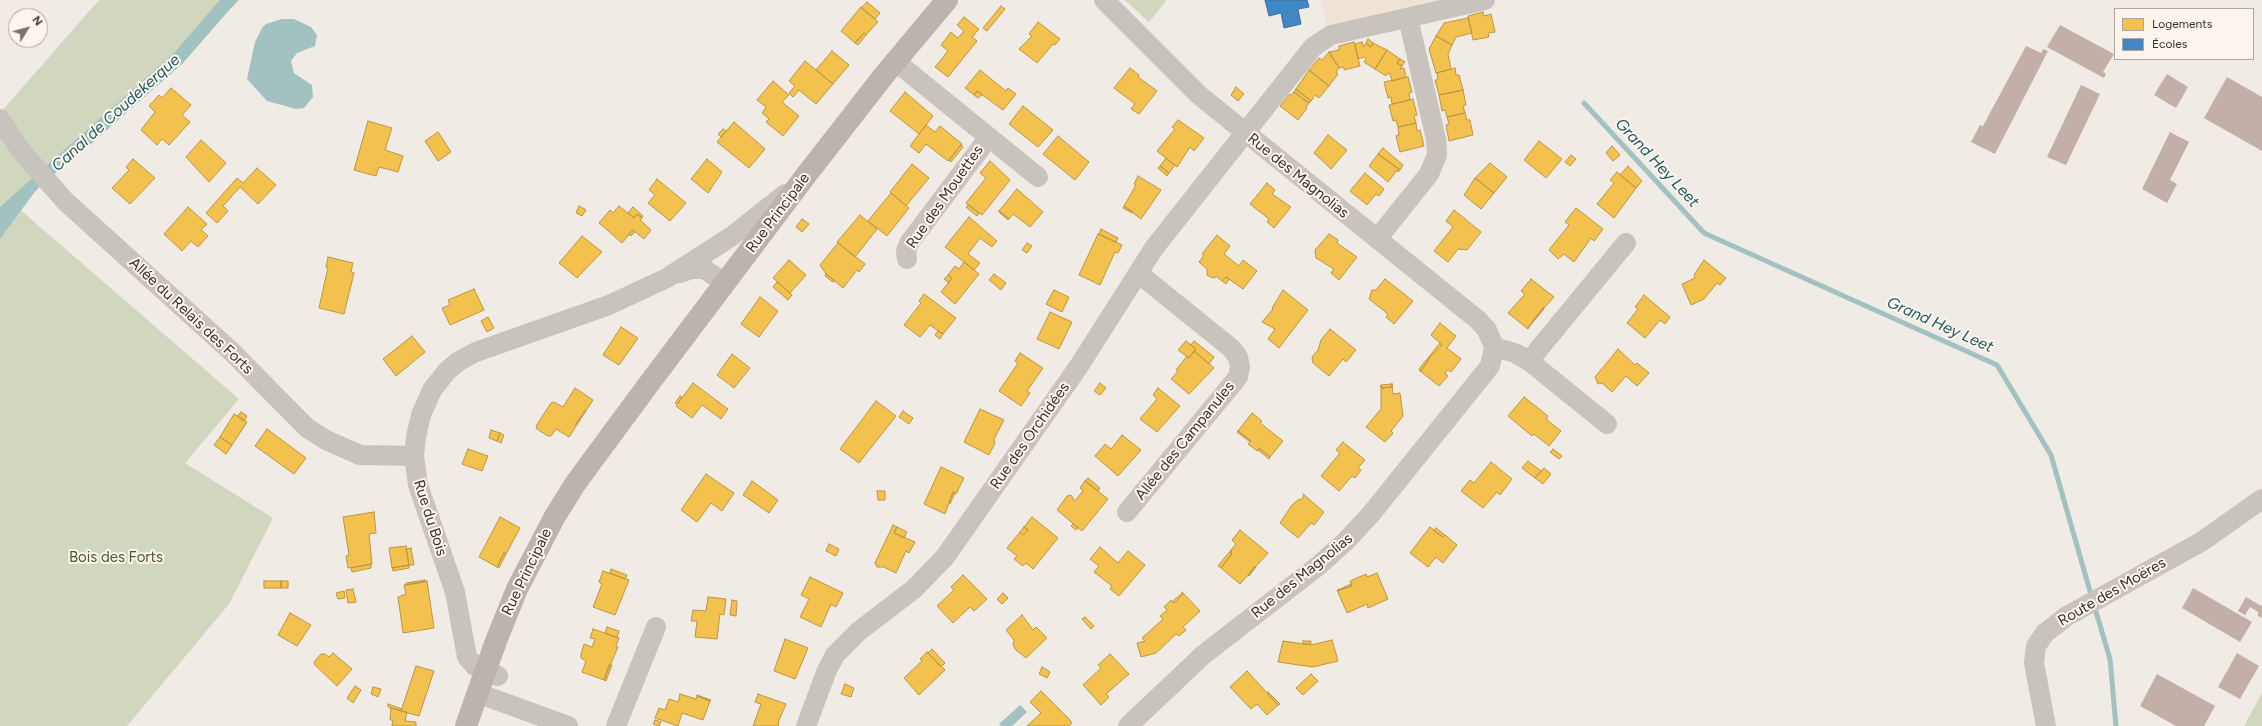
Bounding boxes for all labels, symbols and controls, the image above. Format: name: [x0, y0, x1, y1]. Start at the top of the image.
north arrow: [8, 8, 48, 48]
legend: [2114, 8, 2254, 60]
text: N: [29, 14, 45, 28]
text: Logements: [2152, 17, 2212, 31]
text: Écoles: [2152, 37, 2187, 51]
water label: Canal de Coudekerque: [48, 50, 184, 176]
water label: Grand Hey Leet: [1611, 115, 1703, 211]
street label: Rue des Magnolias: [1244, 130, 1352, 222]
street label: Rue des Mouettes: [903, 142, 987, 252]
street label: Rue Principale: [742, 170, 814, 256]
street label: Allée du Relais des Forts: [125, 254, 257, 378]
water label: Grand Hey Leet: [1884, 293, 1996, 357]
street label: Allée des Campanules: [1132, 378, 1238, 504]
street label: Rue des Orchidées: [986, 379, 1074, 493]
street label: Rue du Bois: [409, 478, 451, 558]
street label: Rue Principale: [498, 525, 556, 619]
street label: Rue des Magnolias: [1248, 530, 1356, 622]
park label: Bois des Forts: [69, 549, 163, 567]
street label: Route des Moëres: [2055, 554, 2169, 630]

